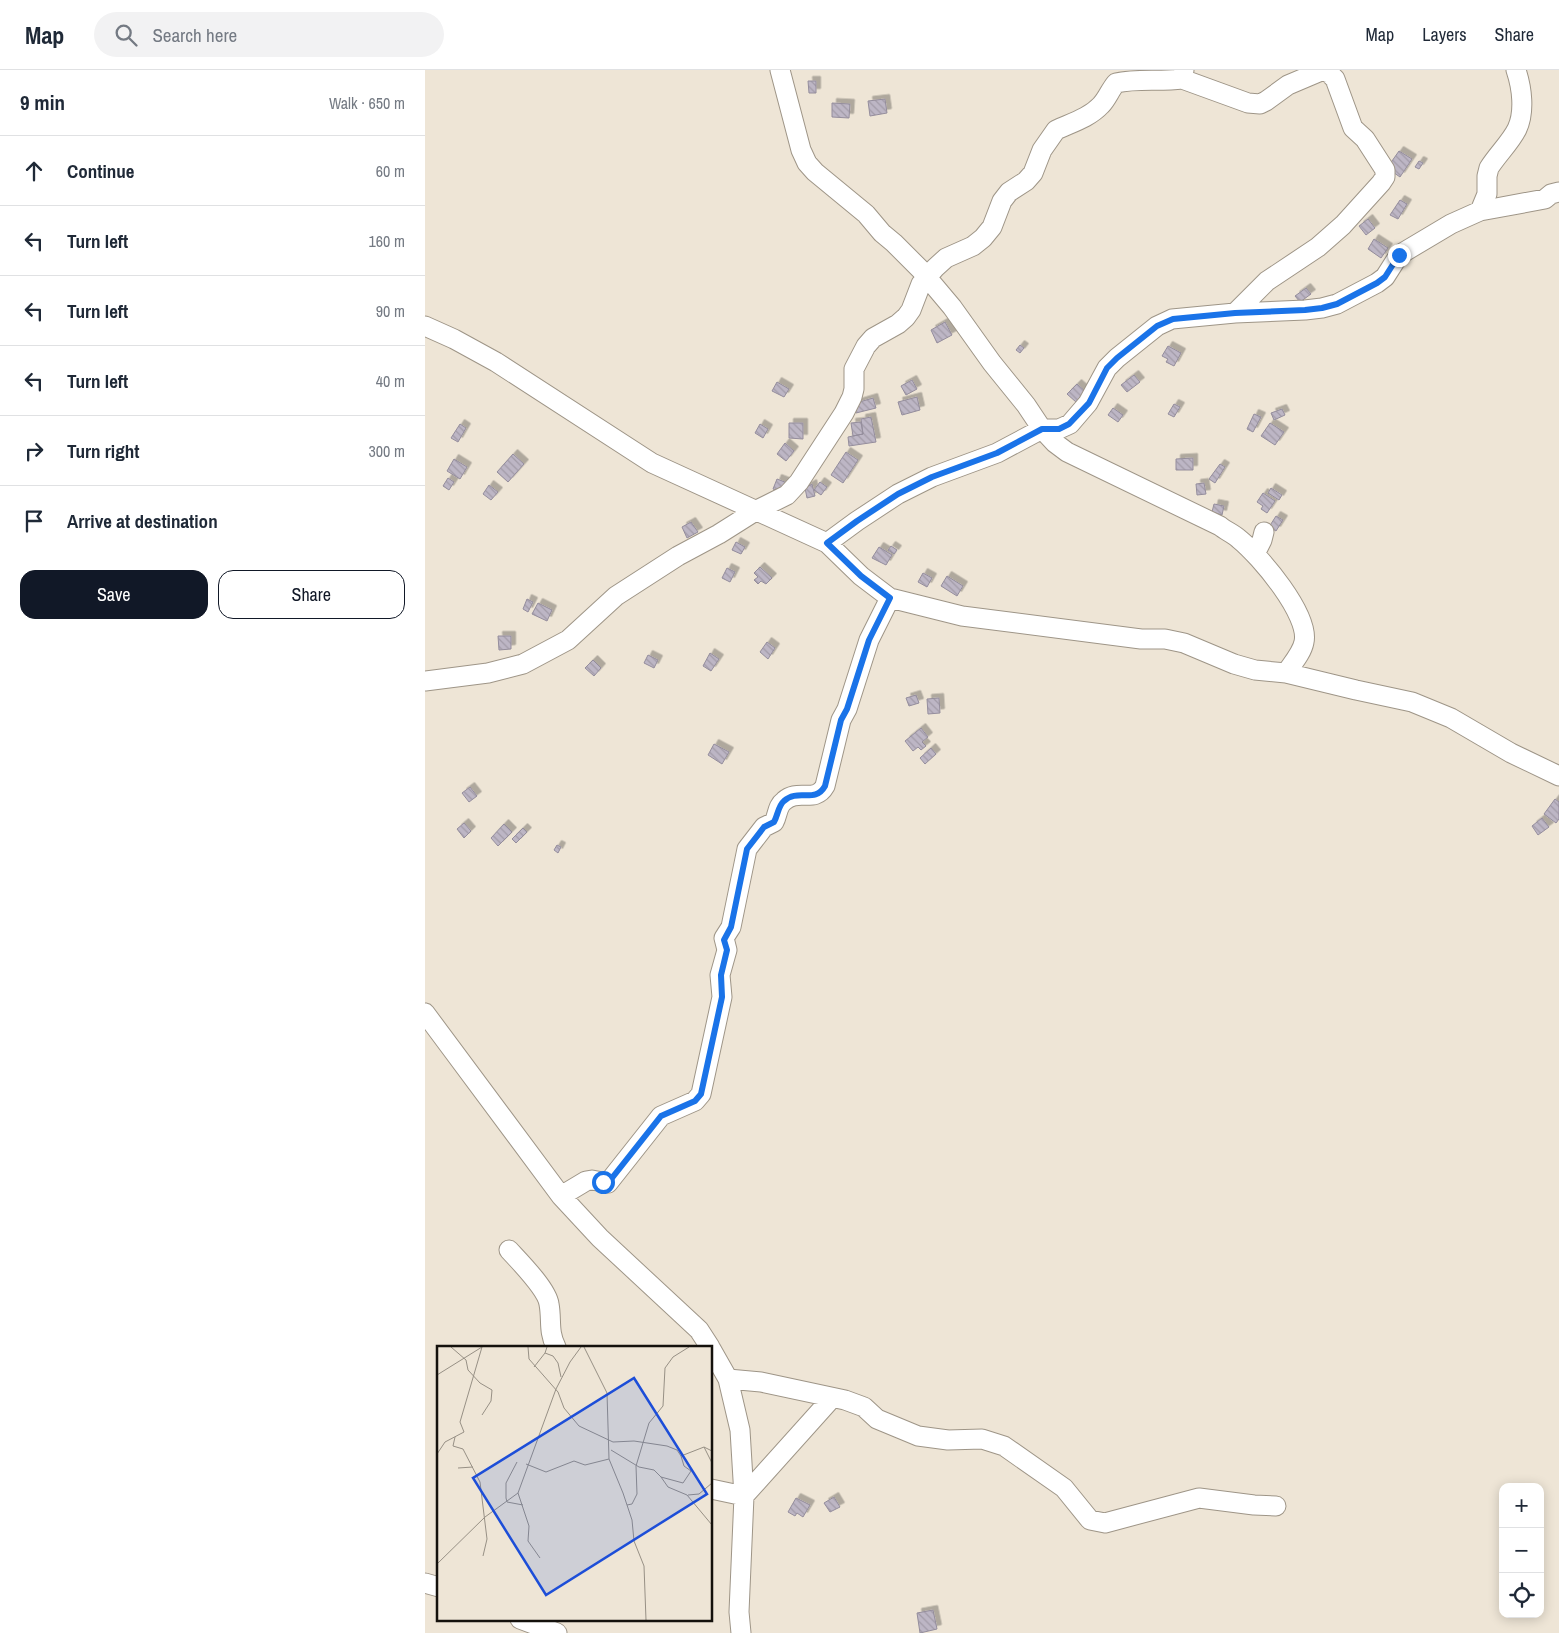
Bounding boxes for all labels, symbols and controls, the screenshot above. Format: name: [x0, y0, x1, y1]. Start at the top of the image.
search box: [94, 12, 444, 57]
text: Map: [25, 19, 64, 51]
icon: search: [112, 21, 140, 49]
text: Search here: [152, 22, 237, 48]
text: Map: [1366, 22, 1394, 47]
text: Layers: [1422, 22, 1467, 47]
text: Share: [1495, 22, 1534, 47]
text: 9 min: [20, 88, 65, 117]
text: Walk · 650 m: [329, 92, 405, 114]
icon: ahead: [20, 157, 48, 185]
text: Continue: [67, 158, 135, 184]
text: 60 m: [376, 160, 405, 182]
icon: left: [20, 227, 48, 255]
text: Turn left: [67, 228, 128, 254]
text: 160 m: [369, 230, 405, 252]
route end: [1388, 244, 1411, 267]
icon: left: [20, 297, 48, 325]
text: Turn left: [67, 298, 128, 324]
text: 90 m: [376, 300, 405, 322]
icon: left: [20, 367, 48, 395]
text: Turn left: [67, 368, 128, 394]
text: 40 m: [376, 370, 405, 392]
icon: right: [20, 437, 48, 465]
text: Turn right: [67, 438, 139, 464]
text: 300 m: [369, 440, 405, 462]
icon: arrive: [20, 507, 48, 535]
text: Arrive at destination: [67, 508, 218, 534]
button: Save: [20, 570, 208, 619]
button: Share: [218, 570, 405, 619]
route start: [592, 1171, 615, 1194]
inset map: [437, 1346, 713, 1620]
map controls: [1499, 1483, 1544, 1618]
button: +: [1499, 1483, 1544, 1528]
button: −: [1499, 1528, 1544, 1573]
button: locate: [1499, 1573, 1544, 1618]

